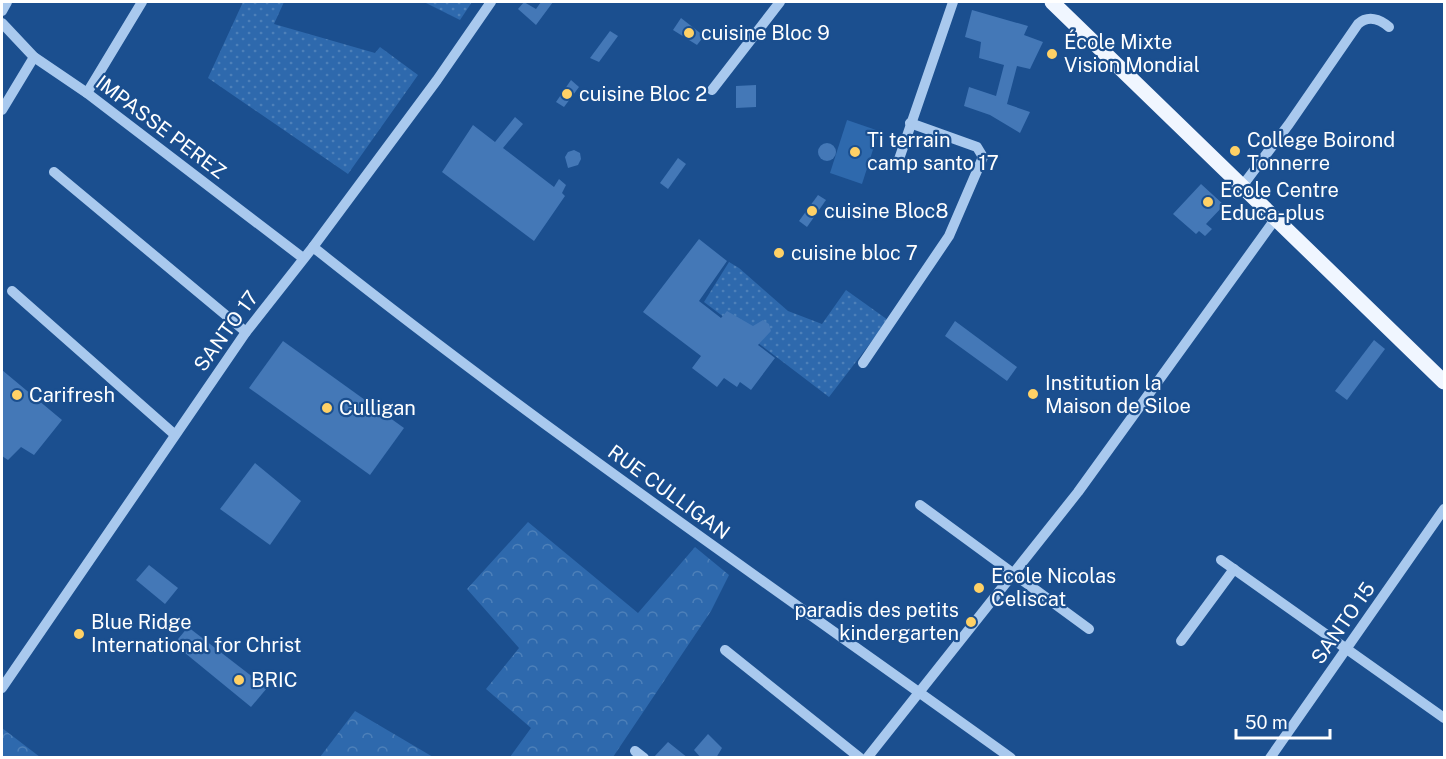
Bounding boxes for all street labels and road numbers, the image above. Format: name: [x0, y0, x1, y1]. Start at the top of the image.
street label: IMPASSE PEREZ: [91, 70, 231, 184]
street label: SANTO 17: [189, 286, 263, 376]
street label: RUE CULLIGAN: [603, 440, 735, 544]
street label: SANTO 15: [1306, 577, 1380, 669]

